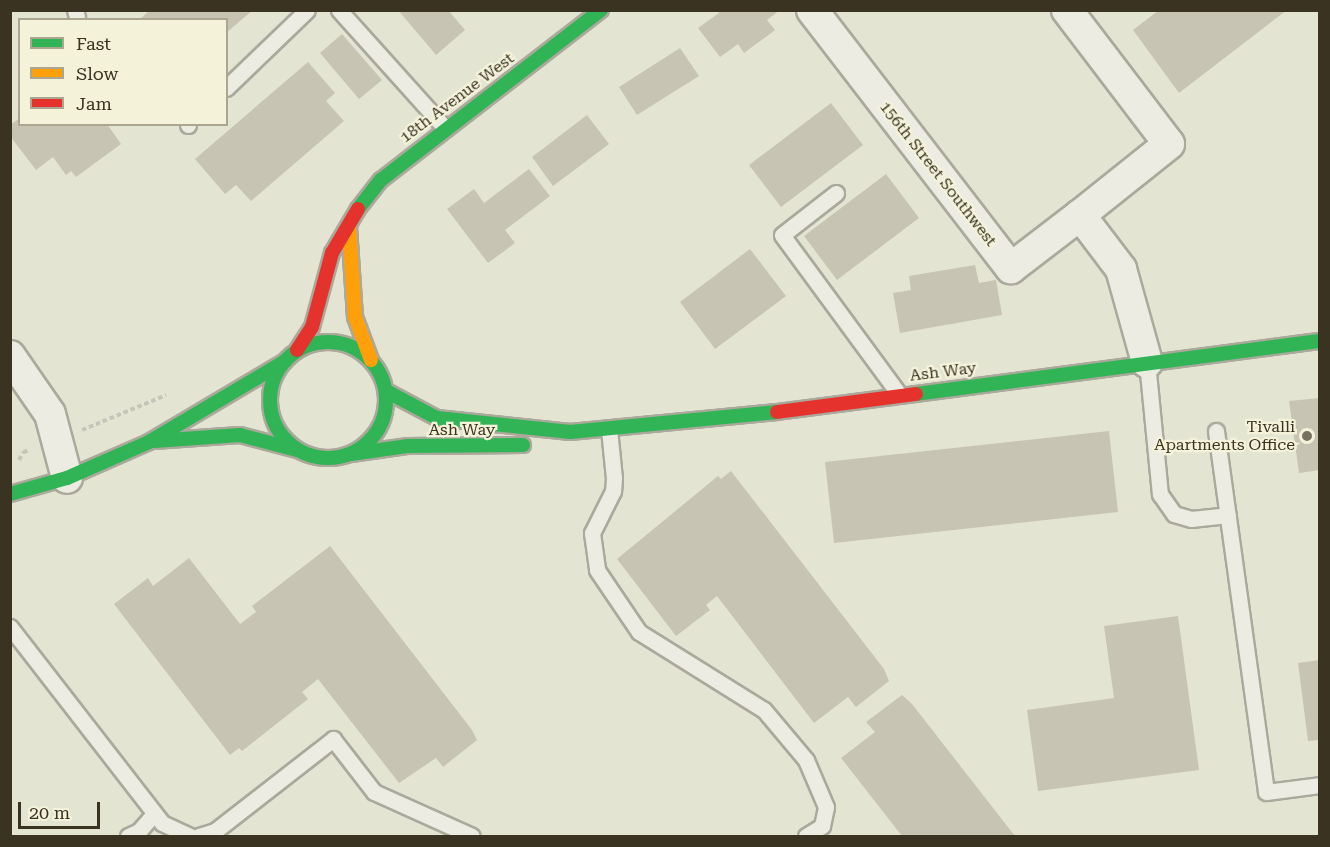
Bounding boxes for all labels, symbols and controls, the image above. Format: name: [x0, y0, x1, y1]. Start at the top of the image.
legend: [18, 18, 228, 126]
text: Fast: [76, 33, 111, 54]
street label: 18th Avenue West: [396, 49, 518, 147]
text: Slow: [76, 63, 118, 84]
text: Jam: [76, 93, 112, 114]
street label: 156th Street Southwest: [875, 98, 1001, 250]
street label: Ash Way: [909, 358, 977, 386]
place label: Tivalli Apartments Office: [1154, 417, 1295, 455]
street label: Ash Way: [429, 420, 495, 440]
marker: Tivalli Apartments Office: [1300, 429, 1314, 443]
scale bar: [21, 790, 104, 828]
text: 20 m: [29, 802, 70, 823]

